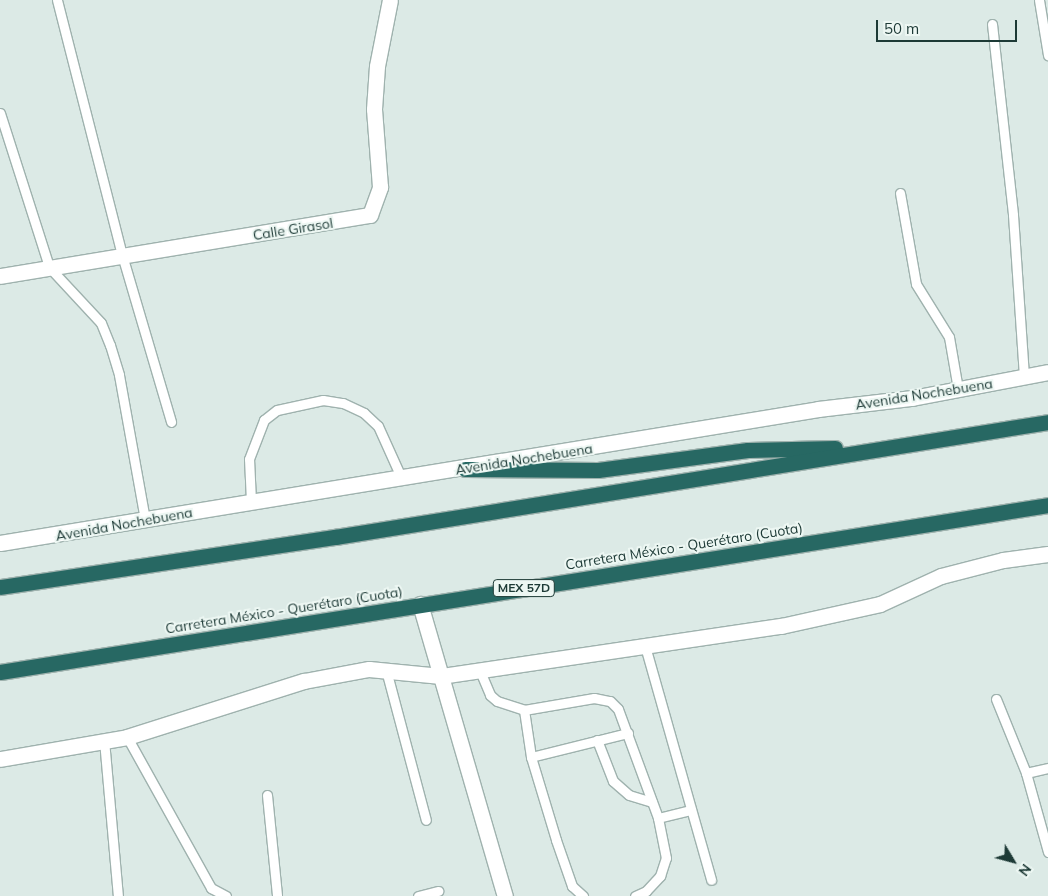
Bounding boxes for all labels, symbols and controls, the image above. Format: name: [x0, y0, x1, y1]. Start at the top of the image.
scale bar: [878, 10, 1019, 42]
text: 50 m: [884, 19, 919, 38]
street label: Calle Girasol: [252, 214, 334, 244]
street label: Avenida Nochebuena: [854, 375, 994, 413]
street label: Avenida Nochebuena: [454, 440, 594, 478]
street label: Avenida Nochebuena: [54, 504, 194, 544]
street label: Carretera México - Querétaro (Cuota): [564, 519, 804, 573]
road number: MEX 57D: [493, 578, 555, 598]
street label: Carretera México - Querétaro (Cuota): [164, 583, 404, 637]
north arrow: [988, 836, 1038, 886]
text: N: [1015, 860, 1035, 880]

